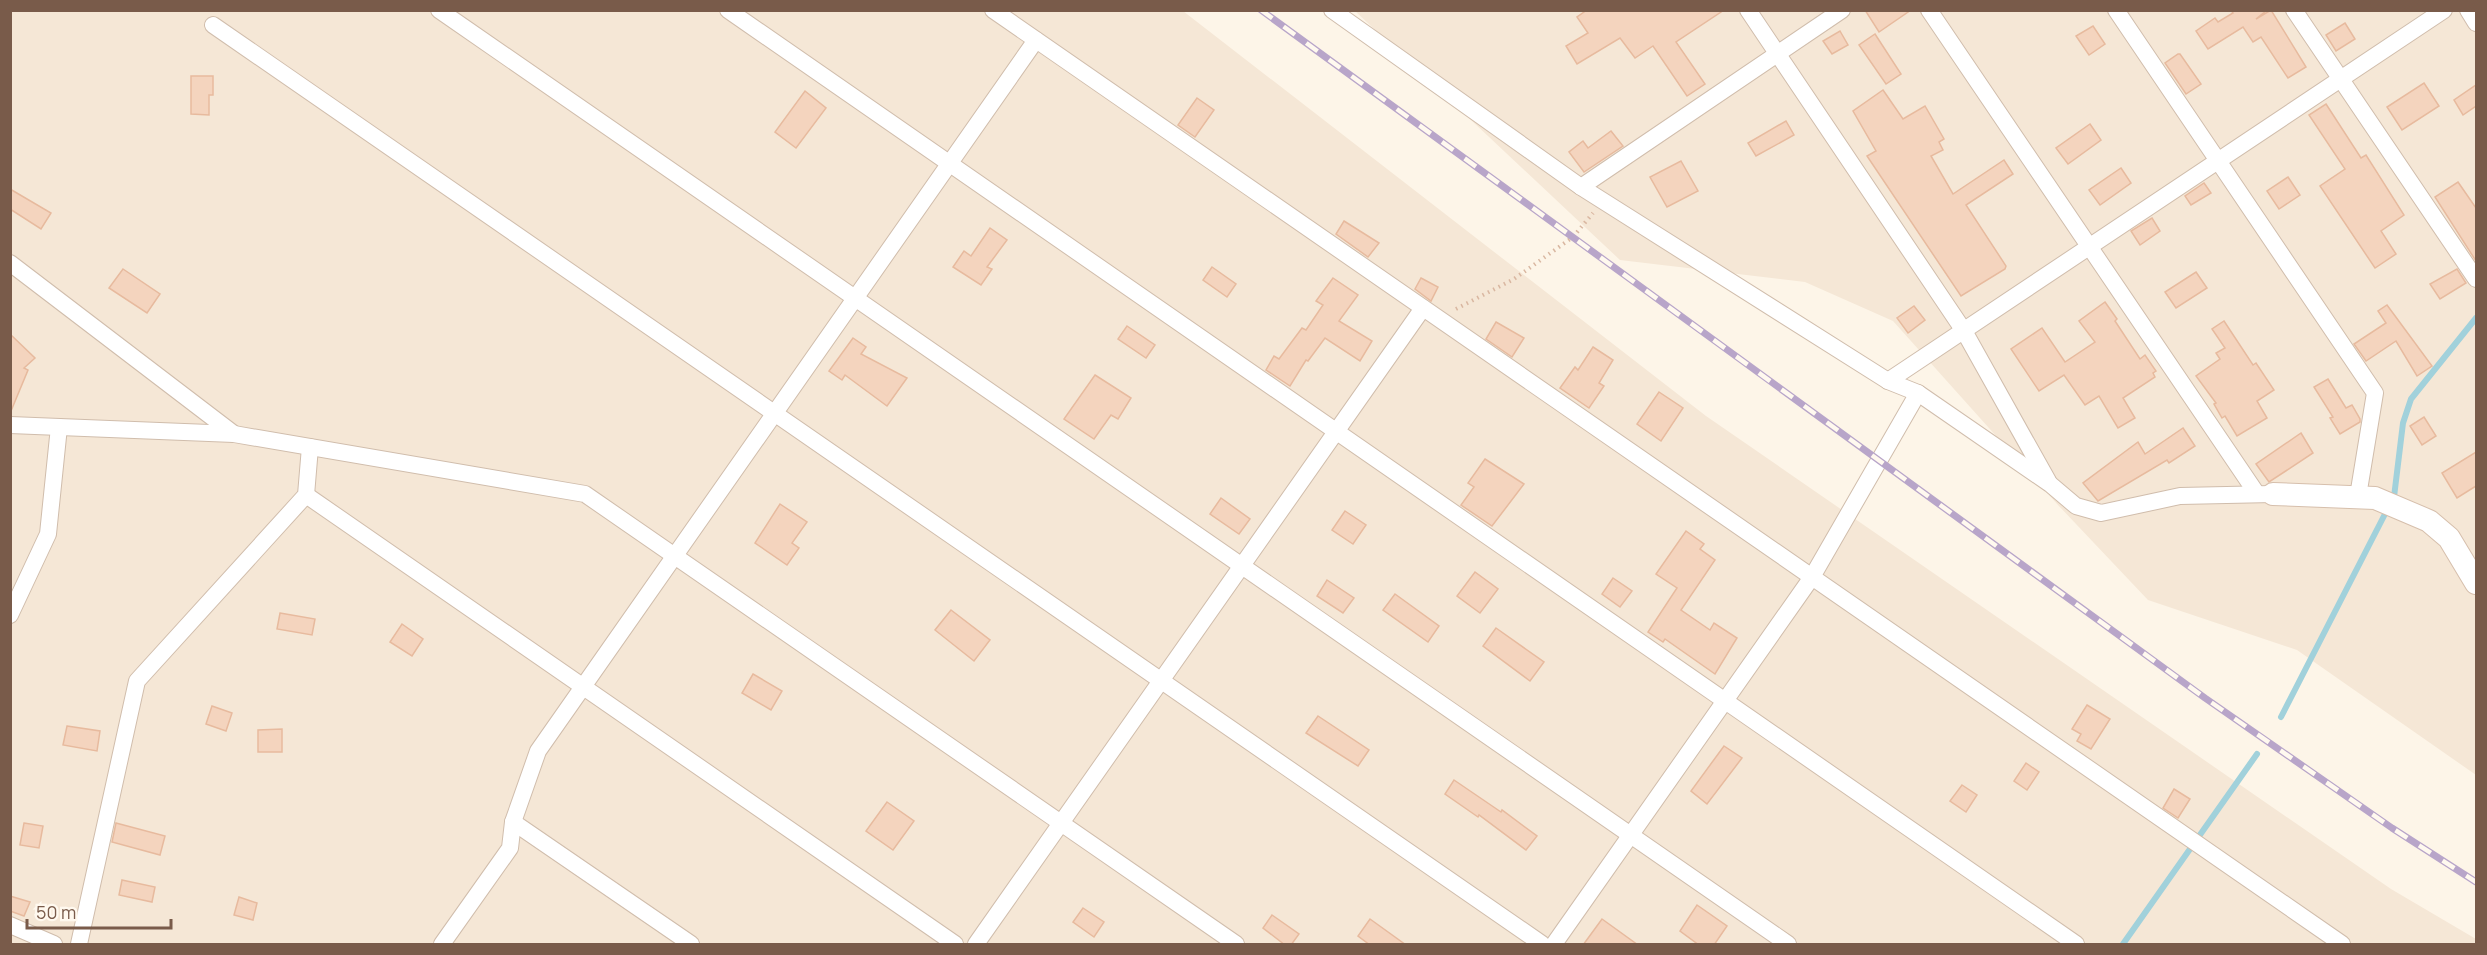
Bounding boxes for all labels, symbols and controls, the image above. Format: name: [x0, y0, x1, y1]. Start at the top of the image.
scale bar: [27, 892, 171, 930]
text: 50 m: [36, 900, 76, 924]

